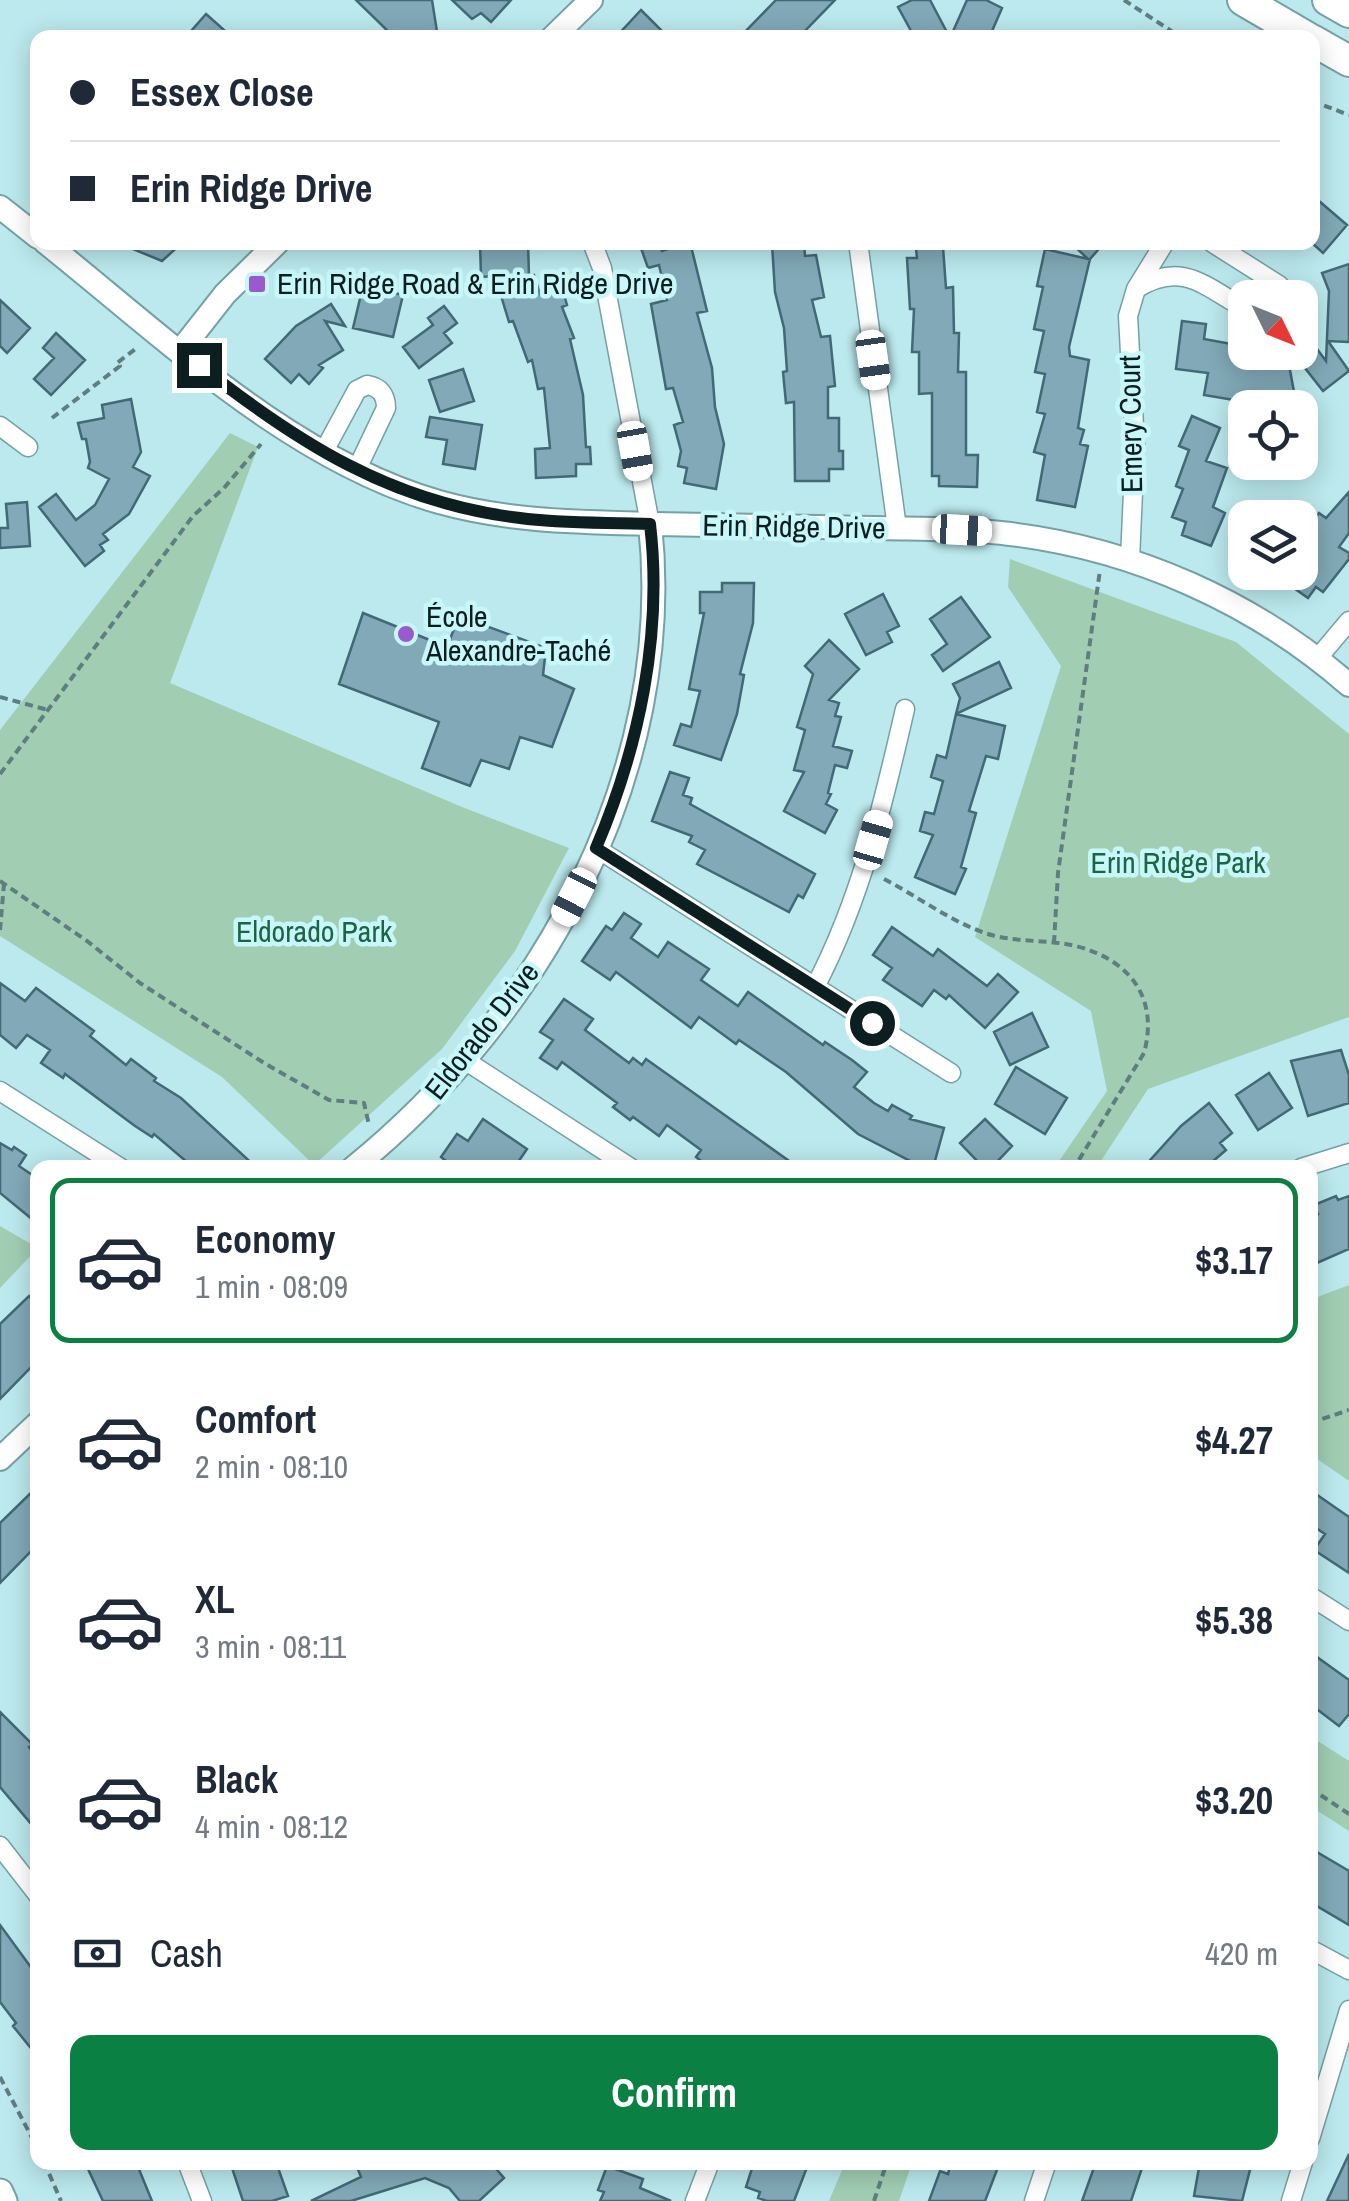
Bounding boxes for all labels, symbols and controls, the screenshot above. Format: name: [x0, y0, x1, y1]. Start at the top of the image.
text: Essex Close: [130, 67, 314, 118]
text: Erin Ridge Drive: [130, 163, 372, 214]
place label: Erin Ridge Road & Erin Ridge Drive: [277, 263, 674, 303]
marker: Erin Ridge Road & Erin Ridge Drive: [246, 273, 268, 295]
north arrow: [1228, 280, 1318, 370]
map controls: [1228, 280, 1318, 590]
car: [854, 328, 892, 392]
route end: [177, 343, 222, 388]
street label: Emery Court: [1109, 354, 1151, 493]
button: locate: [1228, 390, 1318, 480]
car: [615, 419, 655, 483]
button: layers: [1228, 500, 1318, 590]
street label: Erin Ridge Drive: [702, 504, 886, 548]
car: [931, 513, 993, 547]
place label: École Alexandre-Taché: [425, 596, 611, 670]
marker: École Alexandre-Taché: [395, 623, 417, 645]
car: [850, 807, 896, 873]
park label: Erin Ridge Park: [1090, 842, 1266, 882]
car: [547, 863, 601, 931]
park label: Eldorado Park: [236, 911, 393, 951]
street label: Eldorado Drive: [415, 953, 547, 1107]
route start: [850, 1001, 895, 1046]
text: Economy: [195, 1214, 335, 1265]
icon: car: [75, 1216, 165, 1306]
text: $3.17: [1195, 1235, 1273, 1286]
text: 1 min · 08:09: [195, 1265, 348, 1308]
text: Comfort: [195, 1394, 316, 1445]
icon: car: [75, 1396, 165, 1486]
text: $4.27: [1195, 1415, 1273, 1466]
text: 2 min · 08:10: [195, 1445, 348, 1488]
text: XL: [195, 1574, 235, 1625]
icon: car: [75, 1576, 165, 1666]
text: $5.38: [1195, 1595, 1273, 1646]
text: 3 min · 08:11: [195, 1625, 346, 1668]
text: Black: [195, 1754, 278, 1805]
icon: car: [75, 1756, 165, 1846]
text: $3.20: [1195, 1775, 1273, 1826]
text: 4 min · 08:12: [195, 1805, 348, 1848]
icon: cash: [70, 1926, 125, 1981]
text: Cash: [150, 1928, 223, 1979]
text: 420 m: [1205, 1932, 1278, 1975]
button: Confirm: [70, 2035, 1278, 2150]

